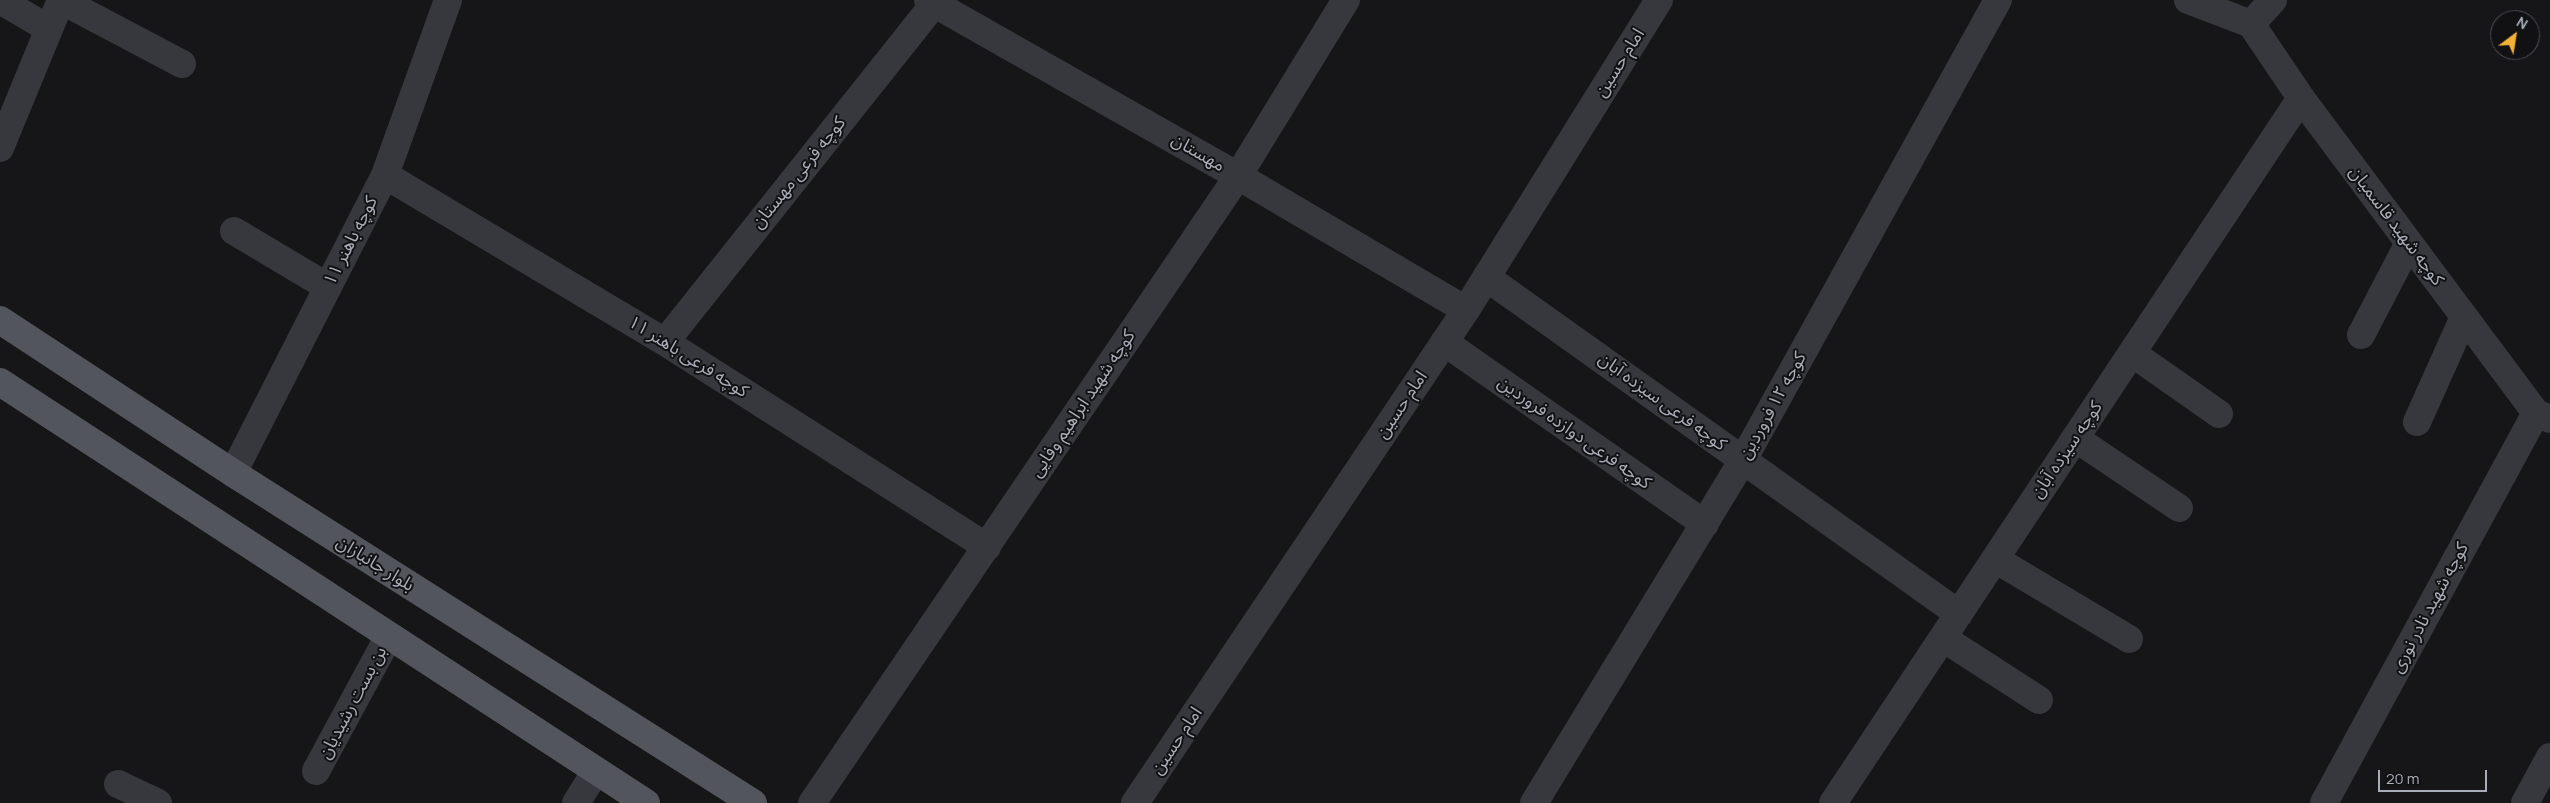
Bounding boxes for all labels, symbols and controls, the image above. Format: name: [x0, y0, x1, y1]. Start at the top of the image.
north arrow: [2490, 10, 2540, 60]
text: N: [2513, 12, 2532, 33]
street label: امام حسین: [1590, 25, 1650, 101]
street label: کوچه فرعی مهستان: [747, 113, 851, 233]
street label: مهستان: [1167, 129, 1229, 177]
street label: کوچه شهید قاسمیان: [2344, 162, 2448, 290]
street label: کوچه باهنر ۱۱: [319, 193, 383, 289]
street label: کوچه فرعی باهنر ۱۱: [624, 311, 752, 403]
street label: کوچه شهید ابراهیم وفایی: [1026, 326, 1140, 482]
street label: کوچه فرعی سیزده آبان: [1594, 348, 1730, 456]
street label: کوچه ۱۲ فروردین: [1735, 349, 1811, 463]
street label: امام حسین: [1372, 367, 1432, 443]
street label: کوچه فرعی دوازده فروردین: [1493, 372, 1655, 494]
street label: کوچه سیزده آبان: [2027, 397, 2107, 503]
street label: بلوار جانبازان: [332, 532, 418, 596]
street label: کوچه شهید نادر نوری: [2387, 539, 2473, 677]
street label: بن بست رشیدیان: [314, 643, 392, 763]
street label: امام حسین: [1147, 703, 1207, 779]
scale bar: [2380, 760, 2489, 792]
text: 20 m: [2386, 768, 2419, 789]

